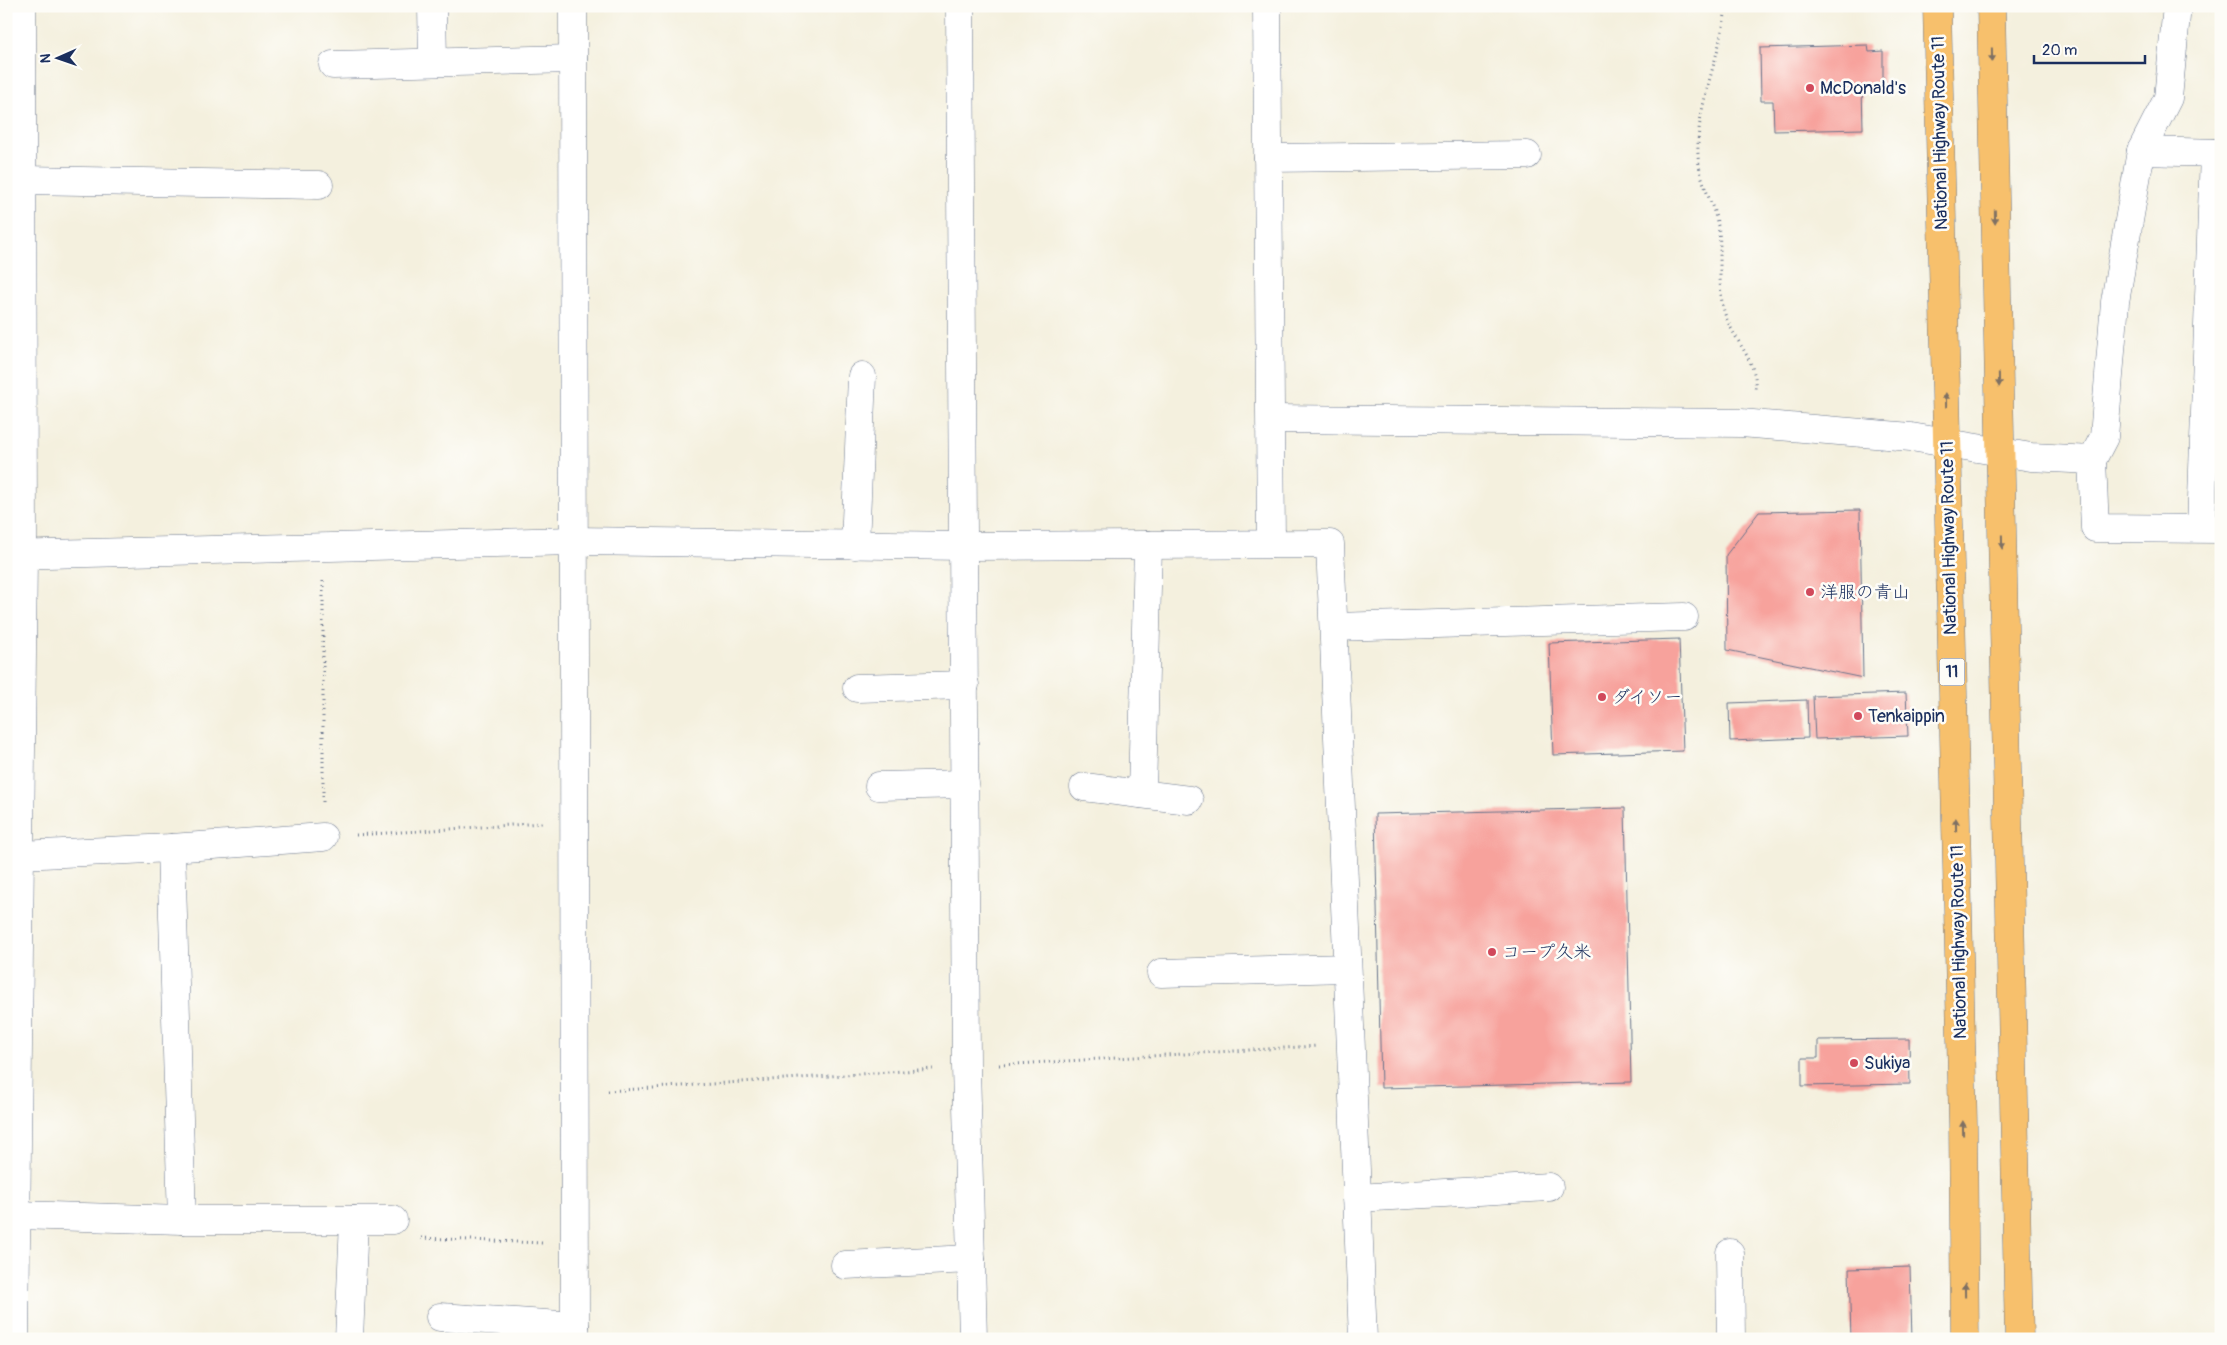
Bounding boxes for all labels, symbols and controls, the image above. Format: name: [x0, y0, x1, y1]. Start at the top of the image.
north arrow: [32, 32, 82, 82]
scale bar: [2034, 32, 2146, 64]
street label: National Highway Route 11: [1927, 36, 1953, 230]
text: 20 m: [2042, 41, 2077, 60]
one-way arrow: [1988, 47, 1996, 63]
text: N: [37, 53, 54, 63]
place label: McDonald's: [1820, 77, 1906, 100]
marker: McDonald's: [1804, 82, 1816, 94]
one-way arrow: [1991, 210, 1999, 226]
one-way arrow: [1995, 372, 2003, 388]
one-way arrow: [1941, 392, 1949, 408]
street label: National Highway Route 11: [1936, 441, 1962, 635]
one-way arrow: [1998, 535, 2006, 551]
place label: 洋服の青山: [1820, 581, 1910, 604]
marker: 洋服の青山: [1804, 586, 1816, 598]
road number: 11: [1940, 659, 1964, 686]
place label: ダイソー: [1612, 686, 1682, 709]
marker: ダイソー: [1596, 691, 1608, 703]
place label: Tenkaippin: [1868, 705, 1945, 728]
marker: Tenkaippin: [1852, 710, 1864, 722]
one-way arrow: [1952, 817, 1960, 833]
street label: National Highway Route 11: [1946, 845, 1972, 1039]
place label: コープ久米: [1502, 941, 1591, 964]
marker: コープ久米: [1486, 946, 1498, 958]
place label: Sukiya: [1864, 1052, 1910, 1075]
marker: Sukiya: [1848, 1057, 1860, 1069]
one-way arrow: [1959, 1119, 1967, 1135]
one-way arrow: [1961, 1282, 1969, 1298]

